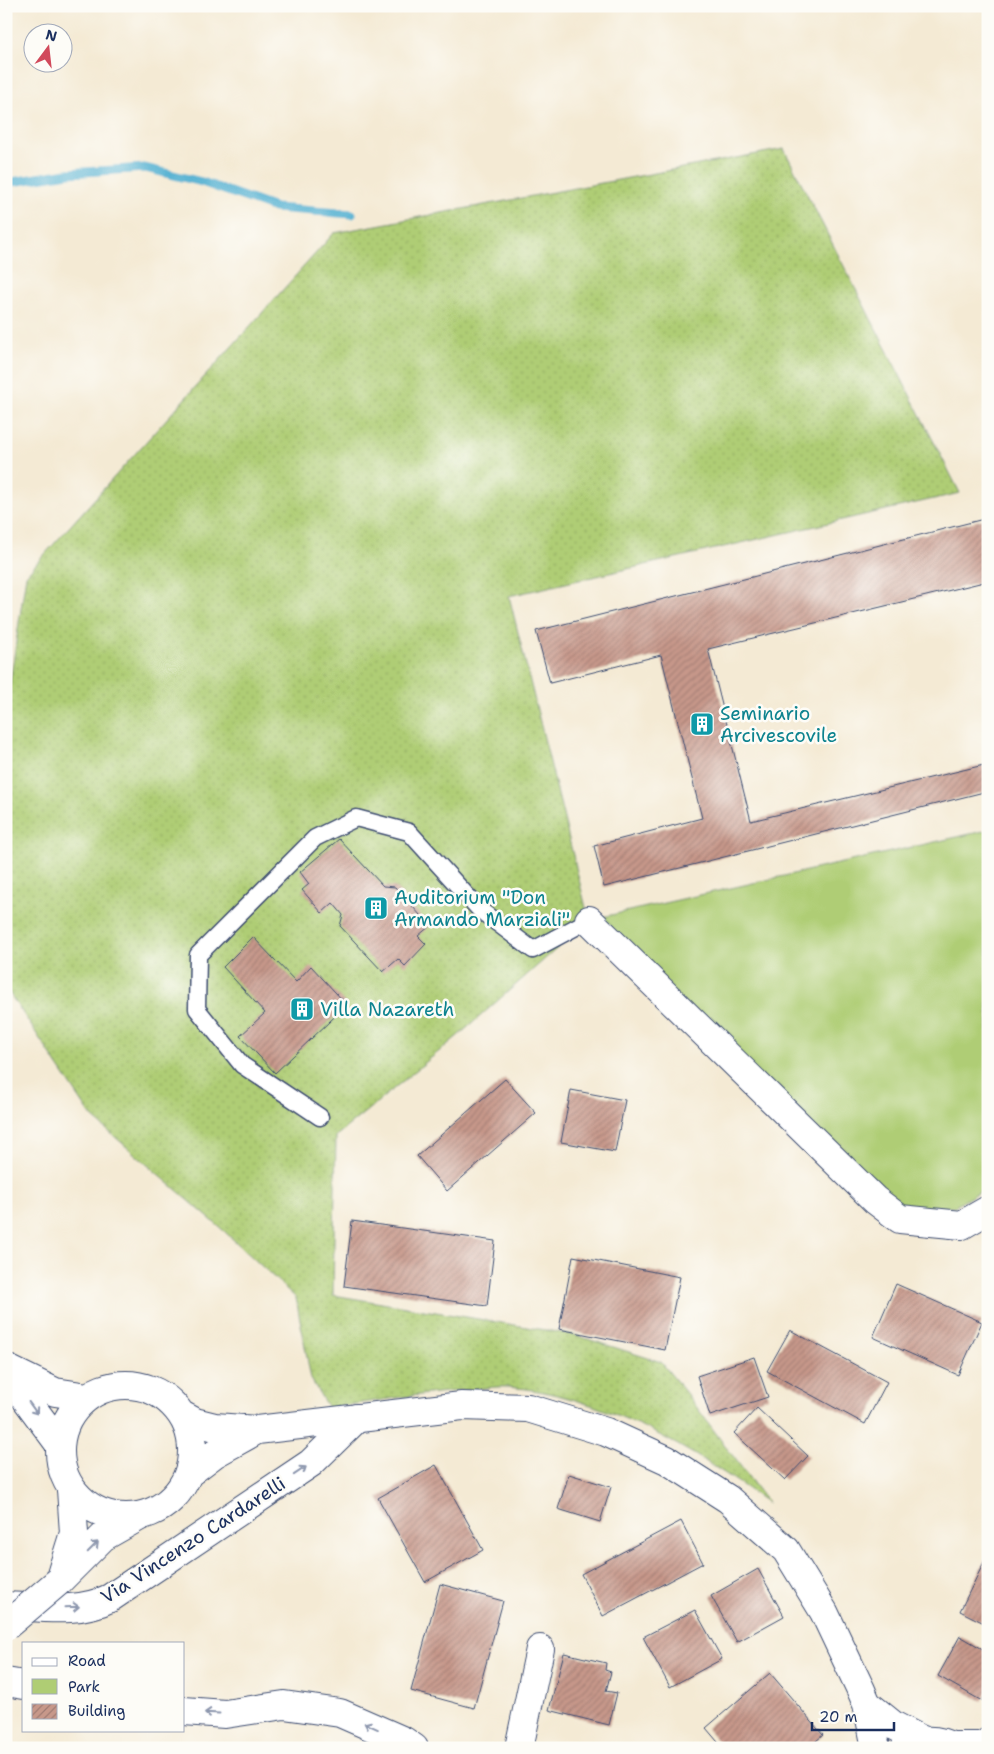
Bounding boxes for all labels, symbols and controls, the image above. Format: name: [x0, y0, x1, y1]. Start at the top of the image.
north arrow: [22, 22, 72, 72]
text: N: [44, 25, 59, 46]
place label: Seminario Arcivescovile: [720, 701, 837, 748]
building icon: Seminario Arcivescovile: [689, 711, 715, 737]
place label: Auditorium "Don Armando Marziali": [394, 885, 570, 932]
building icon: Auditorium "Don Armando Marziali": [363, 895, 389, 921]
building icon: Villa Nazareth: [289, 996, 315, 1022]
place label: Villa Nazareth: [320, 997, 454, 1022]
one-way arrow: [28, 1401, 38, 1415]
one-way arrow: [292, 1466, 306, 1476]
street label: Via Vincenzo Cardarelli: [96, 1471, 290, 1609]
one-way arrow: [87, 1541, 100, 1553]
one-way arrow: [64, 1603, 80, 1612]
legend: [22, 1642, 185, 1732]
text: Road: [68, 1651, 106, 1671]
text: Park: [68, 1677, 100, 1697]
scale bar: [812, 1699, 894, 1731]
text: Building: [68, 1701, 125, 1721]
text: 20 m: [819, 1707, 858, 1727]
one-way arrow: [205, 1708, 221, 1717]
one-way arrow: [364, 1720, 379, 1730]

